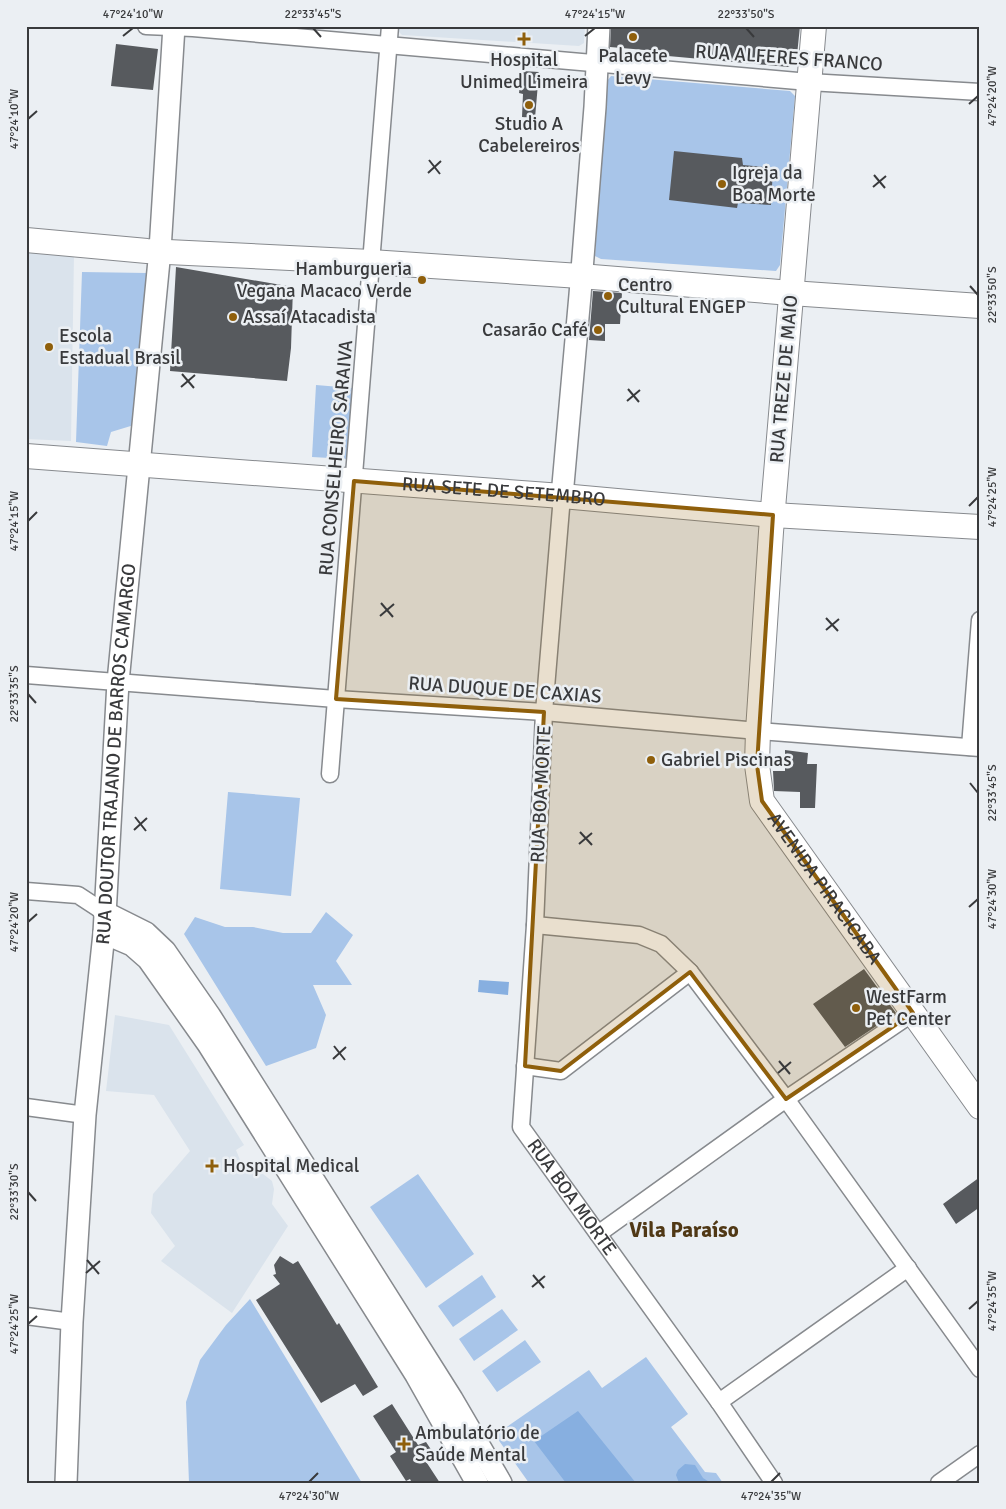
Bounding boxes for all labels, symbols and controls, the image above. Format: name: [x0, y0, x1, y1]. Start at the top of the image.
text: 47°24'10"W: [103, 7, 163, 22]
text: 22°33'45"S: [284, 7, 342, 22]
text: 47°24'15"W: [565, 7, 625, 22]
text: 22°33'50"S: [717, 7, 775, 22]
marker: Palacete Levy: [627, 31, 639, 43]
marker: Hospital Unimed Limeira: [517, 32, 531, 46]
street label: RUA ALFERES FRANCO: [694, 39, 884, 77]
place label: Palacete Levy: [598, 44, 668, 90]
place label: Hospital Unimed Limeira: [460, 48, 588, 94]
text: 47°24'20"W: [985, 66, 1000, 126]
text: 47°24'10"W: [7, 89, 22, 149]
marker: Studio A Cabelereiros: [523, 99, 535, 111]
place label: Studio A Cabelereiros: [478, 112, 580, 158]
place label: Igreja da Boa Morte: [732, 161, 816, 207]
marker: Igreja da Boa Morte: [716, 178, 728, 190]
place label: Hamburgueria Vegana Macaco Verde: [237, 257, 412, 303]
text: 22°33'50"S: [985, 266, 1000, 324]
place label: Centro Cultural ENGEP: [618, 273, 746, 319]
marker: Hamburgueria Vegana Macaco Verde: [416, 274, 428, 286]
marker: Centro Cultural ENGEP: [602, 290, 614, 302]
street label: RUA TREZE DE MAIO: [765, 294, 803, 464]
place label: Assaí Atacadista: [243, 305, 376, 329]
marker: Assaí Atacadista: [227, 311, 239, 323]
place label: Casarão Café: [482, 318, 588, 342]
place label: Escola Estadual Brasil: [59, 324, 181, 370]
marker: Casarão Café: [592, 324, 604, 336]
street label: RUA CONSELHEIRO SARAIVA: [314, 339, 358, 577]
marker: Escola Estadual Brasil: [43, 341, 55, 353]
text: 47°24'25"W: [985, 467, 1000, 527]
street label: RUA SETE DE SETEMBRO: [401, 472, 606, 512]
text: 47°24'15"W: [7, 491, 22, 551]
street label: RUA DOUTOR TRAJANO DE BARROS CAMARGO: [91, 562, 141, 946]
text: 22°33'35"S: [7, 665, 22, 723]
street label: RUA DUQUE DE CAXIAS: [408, 671, 602, 709]
street label: RUA BOA MORTE: [525, 725, 557, 863]
place label: Gabriel Piscinas: [661, 748, 791, 772]
marker: Gabriel Piscinas: [645, 754, 657, 766]
text: 22°33'45"S: [985, 764, 1000, 822]
street label: AVENIDA PIRACICABA: [762, 808, 887, 970]
text: 47°24'30"W: [985, 869, 1000, 929]
text: 47°24'20"W: [7, 892, 22, 952]
place label: WestFarm Pet Center: [866, 985, 951, 1031]
marker: WestFarm Pet Center: [850, 1002, 862, 1014]
street label: RUA BOA MORTE: [522, 1134, 622, 1260]
place label: Hospital Medical: [223, 1154, 359, 1178]
marker: Hospital Medical: [205, 1159, 219, 1173]
text: 22°33'30"S: [7, 1163, 22, 1221]
district label: Vila Paraíso: [629, 1217, 739, 1243]
text: 47°24'35"W: [985, 1271, 1000, 1331]
text: 47°24'25"W: [7, 1294, 22, 1354]
place label: Ambulatório de Saúde Mental: [415, 1421, 540, 1467]
marker: Ambulatório de Saúde Mental: [397, 1437, 411, 1451]
text: 47°24'30"W: [279, 1489, 339, 1504]
text: 47°24'35"W: [741, 1489, 801, 1504]

